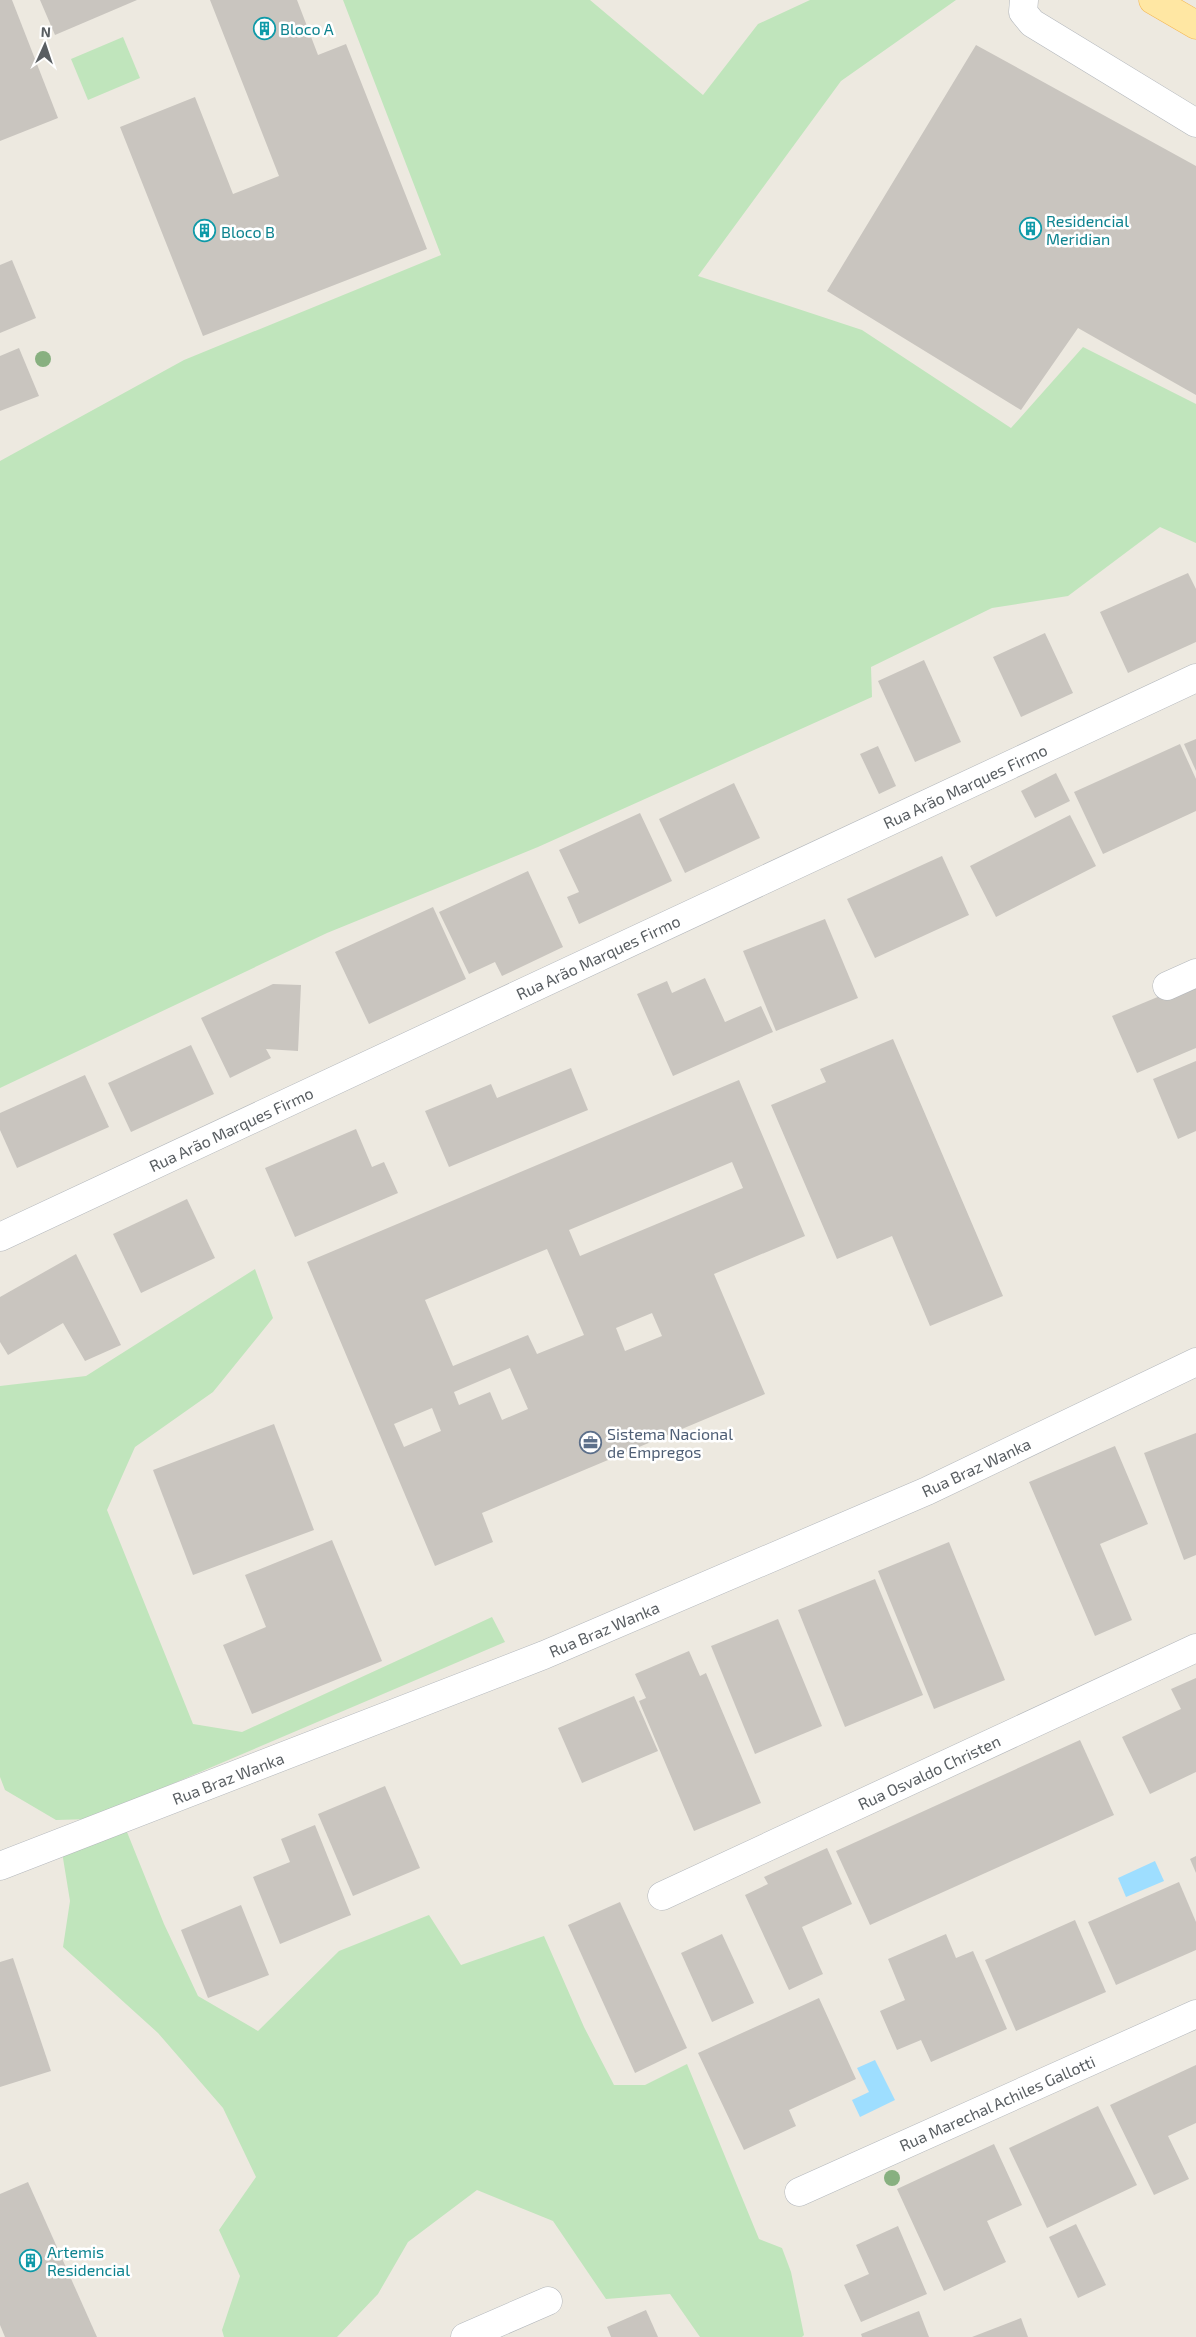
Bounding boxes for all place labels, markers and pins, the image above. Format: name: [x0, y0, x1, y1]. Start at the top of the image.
building icon: Bloco A: [252, 16, 276, 40]
place label: Bloco A: [280, 19, 334, 38]
place label: Residencial Meridian: [1046, 211, 1129, 248]
building icon: Residencial Meridian: [1018, 217, 1042, 241]
building icon: Bloco B: [193, 219, 217, 243]
place label: Bloco B: [221, 222, 275, 241]
place label: Sistema Nacional de Empregos: [607, 1424, 733, 1461]
office icon: Sistema Nacional de Empregos: [579, 1430, 603, 1454]
place label: Artemis Residencial: [47, 2242, 130, 2279]
building icon: Artemis Residencial: [19, 2248, 43, 2272]

